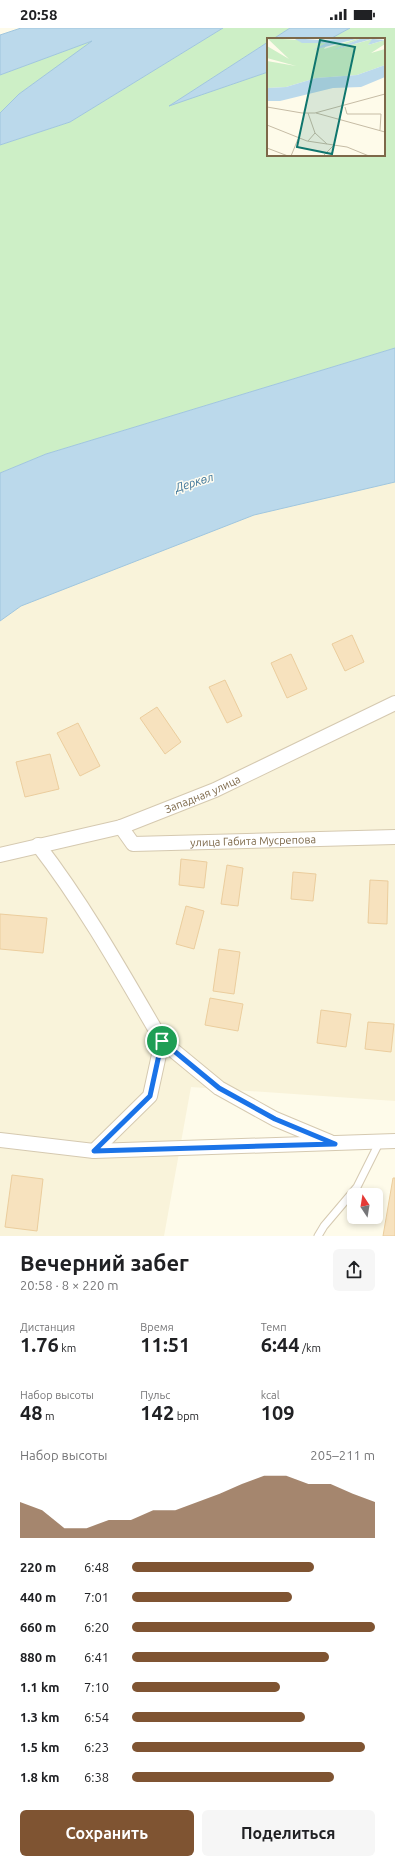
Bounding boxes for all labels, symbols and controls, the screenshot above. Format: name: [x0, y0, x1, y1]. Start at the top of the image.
text: 20:58: [20, 6, 58, 23]
inset map: [267, 38, 385, 156]
water label: Деркөл: [171, 470, 215, 495]
street label: Западная улица: [163, 773, 242, 815]
street label: улица Габита Мусрепова: [190, 833, 316, 848]
pin: [145, 1024, 179, 1058]
icon: arrive: [151, 1030, 173, 1052]
north arrow: [347, 1188, 383, 1224]
map controls: [347, 1188, 383, 1224]
button: share: [333, 1249, 375, 1291]
text: Вечерний забег: [20, 1250, 189, 1275]
text: 20:58 · 8 × 220 m: [20, 1278, 119, 1292]
text: Дистанция: [20, 1321, 75, 1333]
text: Время: [140, 1321, 174, 1333]
text: Темп: [261, 1321, 287, 1333]
text: 1.76: [20, 1333, 59, 1356]
text: 11:51: [140, 1333, 190, 1356]
text: 6:44: [261, 1333, 299, 1356]
text: km: [59, 1342, 76, 1354]
text: /km: [299, 1342, 321, 1354]
text: Набор высоты: [20, 1389, 94, 1401]
text: Пульс: [140, 1389, 170, 1401]
text: kcal: [261, 1389, 280, 1401]
text: 48: [20, 1401, 43, 1424]
text: 142: [140, 1401, 174, 1424]
text: 109: [261, 1401, 295, 1424]
text: m: [43, 1410, 55, 1422]
text: bpm: [174, 1410, 199, 1422]
text: Набор высоты: [20, 1448, 107, 1462]
text: 205–211 m: [310, 1448, 375, 1462]
text: 220 m: [20, 1560, 56, 1574]
text: 6:48: [84, 1560, 109, 1574]
text: 440 m: [20, 1590, 56, 1604]
text: 7:01: [84, 1590, 109, 1604]
text: 660 m: [20, 1620, 56, 1634]
text: 6:20: [84, 1620, 109, 1634]
text: 880 m: [20, 1650, 56, 1664]
text: 6:41: [84, 1650, 109, 1664]
text: 1.1 km: [20, 1680, 59, 1694]
text: 7:10: [84, 1680, 109, 1694]
text: 1.3 km: [20, 1710, 59, 1724]
text: 6:54: [84, 1710, 109, 1724]
text: 1.5 km: [20, 1740, 59, 1754]
text: 6:23: [84, 1740, 109, 1754]
text: 1.8 km: [20, 1770, 59, 1784]
text: 6:38: [84, 1770, 109, 1784]
button: Сохранить: [20, 1810, 194, 1856]
button: Поделиться: [202, 1810, 375, 1856]

